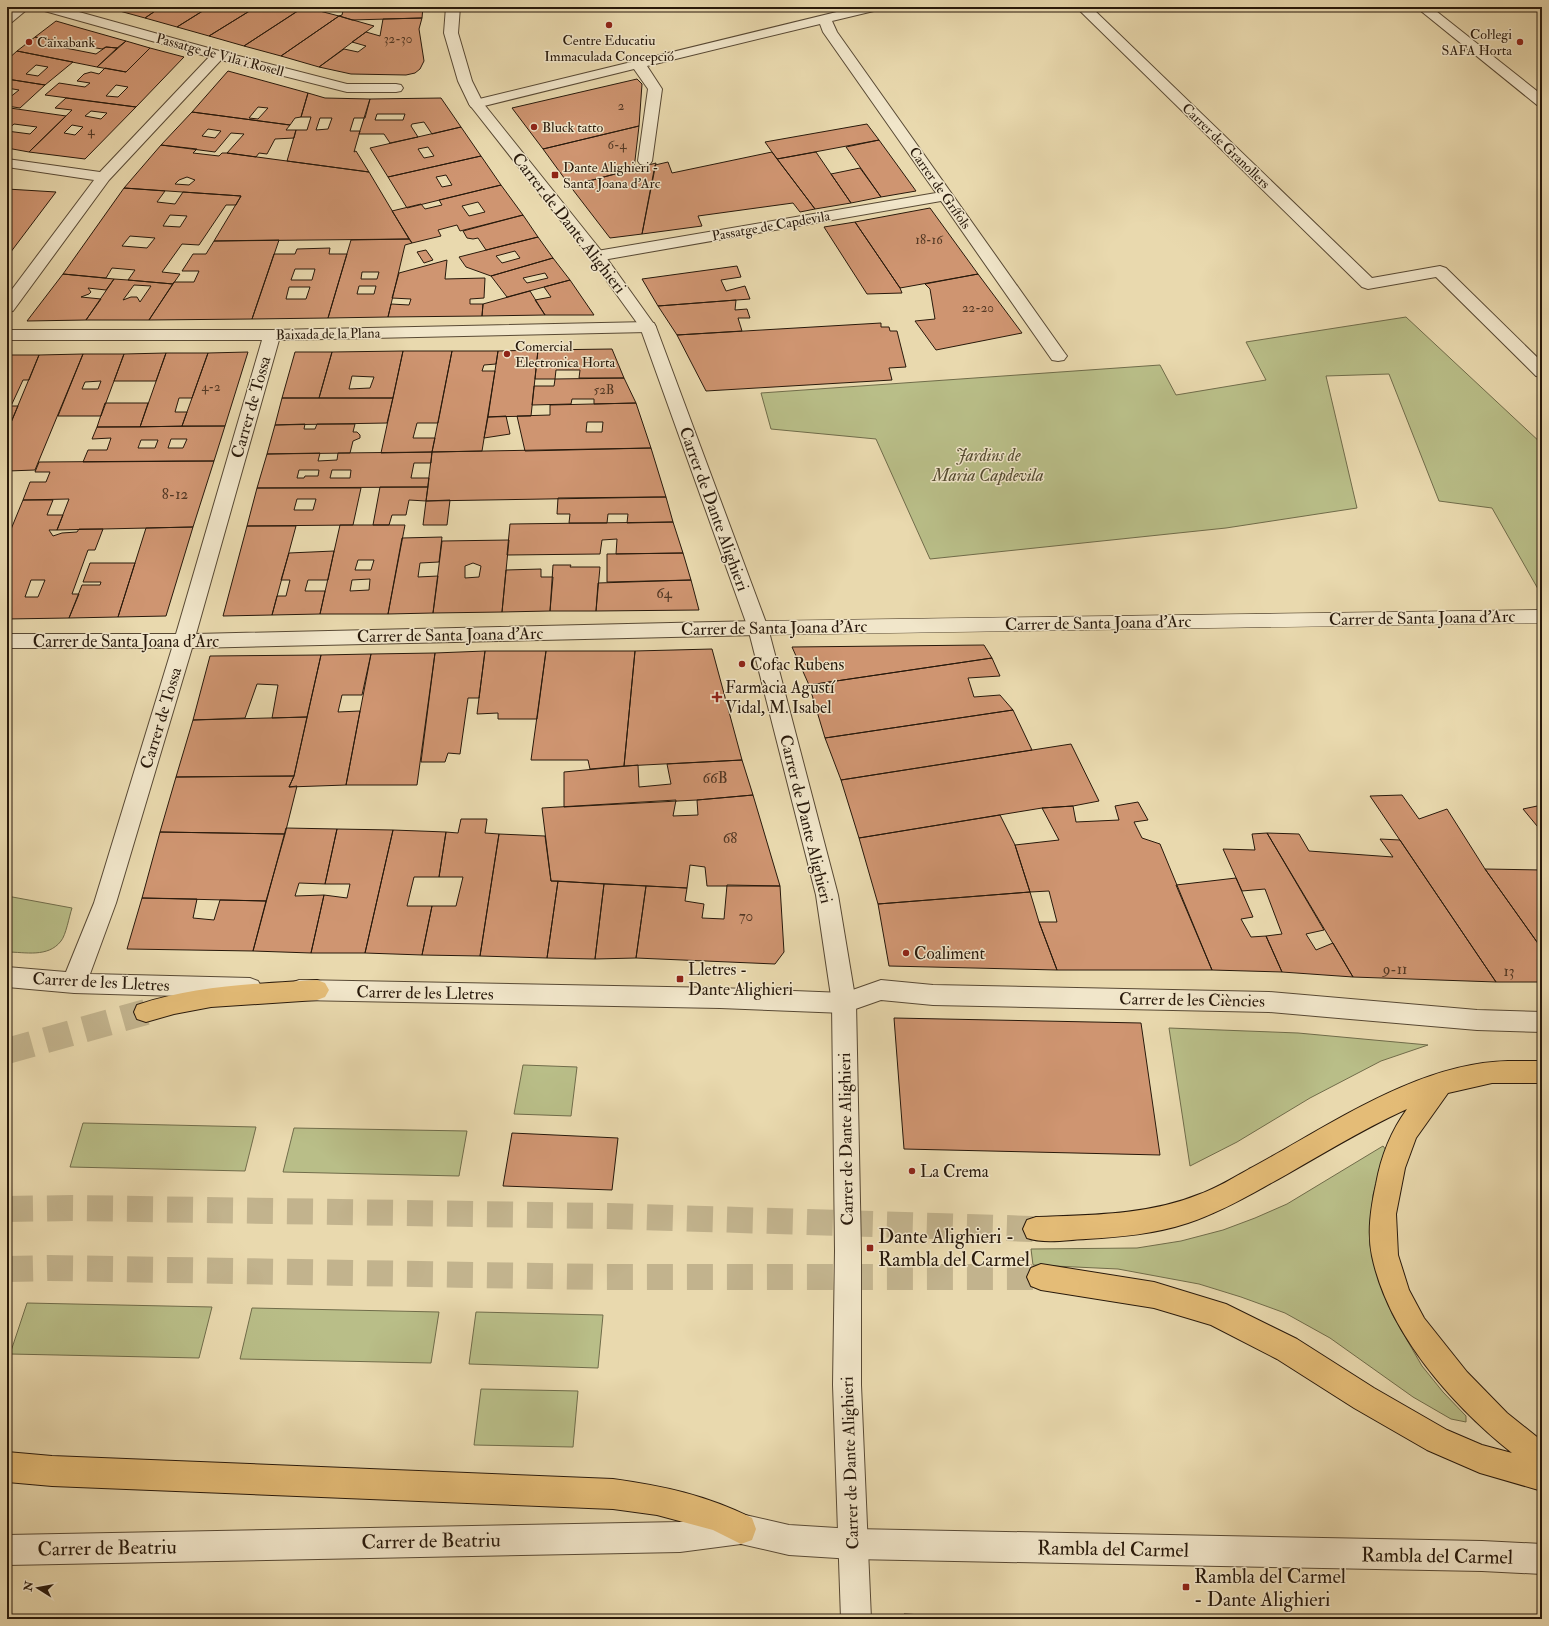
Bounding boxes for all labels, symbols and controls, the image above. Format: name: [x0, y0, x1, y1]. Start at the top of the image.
marker: Centre Educatiu Immaculada Concepció: [604, 20, 614, 30]
place label: Col·legi SAFA Horta: [1442, 26, 1512, 59]
street label: Passatge de Vila i Rosell: [154, 30, 286, 80]
house number: 32-30: [384, 31, 412, 47]
place label: Centre Educatiu Immaculada Concepció: [544, 32, 674, 66]
place label: Caixabank: [37, 34, 95, 51]
marker: Caixabank: [24, 37, 34, 47]
marker: Col·legi SAFA Horta: [1515, 37, 1525, 47]
house number: 2: [618, 98, 625, 114]
street label: Carrer de Granollers: [1179, 100, 1274, 192]
place label: Bluck tatto: [542, 119, 604, 136]
marker: Bluck tatto: [529, 122, 539, 132]
house number: 4: [87, 123, 95, 139]
house number: 6-4: [607, 137, 628, 153]
street label: Carrer de Grífols: [905, 144, 975, 232]
street label: Carrer de Dante Alighieri: [507, 148, 631, 298]
place label: Dante Alighieri - Santa Joana d'Arc: [563, 159, 661, 192]
marker: Dante Alighieri - Santa Joana d'Arc: [550, 170, 560, 180]
street label: Passatge de Capdevila: [711, 207, 832, 246]
house number: 18-16: [915, 232, 944, 248]
house number: 22-20: [962, 300, 994, 316]
street label: Baixada de la Plana: [276, 325, 381, 343]
place label: Comercial Electronica Horta: [515, 338, 616, 371]
marker: Comercial Electronica Horta: [502, 349, 512, 359]
street label: Carrer de Tossa: [226, 353, 276, 461]
house number: 4-2: [201, 379, 221, 395]
house number: 52B: [594, 382, 614, 398]
street label: Carrer de Dante Alighieri: [675, 424, 754, 594]
park label: Jardins de Maria Capdevila: [931, 445, 1044, 486]
house number: 8-12: [162, 485, 189, 504]
house number: 64: [656, 584, 673, 603]
street label: Carrer de Santa Joana d'Arc: [1329, 606, 1515, 631]
street label: Carrer de Santa Joana d'Arc: [1005, 611, 1191, 636]
street label: Carrer de Santa Joana d'Arc: [681, 616, 867, 641]
street label: Carrer de Santa Joana d'Arc: [357, 623, 543, 648]
street label: Carrer de Santa Joana d'Arc: [33, 631, 219, 653]
place label: Cofac Rubens: [750, 654, 845, 675]
marker: Cofac Rubens: [737, 659, 747, 669]
street label: Carrer de Tossa: [136, 664, 187, 771]
place label: Farmàcia Agustí Vidal, M. Isabel: [725, 677, 836, 718]
marker: Farmàcia Agustí Vidal, M. Isabel: [712, 692, 722, 702]
street label: Carrer de Dante Alighieri: [775, 732, 837, 906]
house number: 66B: [703, 769, 727, 788]
house number: 68: [723, 829, 737, 848]
house number: 70: [739, 907, 753, 926]
place label: Coaliment: [914, 943, 985, 964]
marker: Coaliment: [901, 948, 911, 958]
place label: Lletres - Dante Alighieri: [688, 959, 794, 1000]
house number: 9-11: [1382, 960, 1407, 979]
house number: 13: [1503, 962, 1515, 981]
street label: Carrer de les Lletres: [32, 968, 170, 996]
marker: Lletres - Dante Alighieri: [675, 974, 685, 984]
street label: Carrer de les Lletres: [356, 981, 494, 1005]
street label: Carrer de les Ciències: [1119, 988, 1265, 1012]
street label: Carrer de Dante Alighieri: [834, 1052, 858, 1226]
place label: La Crema: [920, 1161, 990, 1182]
marker: La Crema: [907, 1166, 917, 1176]
place label: Dante Alighieri - Rambla del Carmel: [878, 1224, 1030, 1272]
marker: Dante Alighieri - Rambla del Carmel: [865, 1243, 875, 1253]
street label: Carrer de Dante Alighieri: [836, 1376, 864, 1550]
street label: Carrer de Beatriu: [361, 1527, 501, 1555]
street label: Carrer de Beatriu: [37, 1534, 177, 1562]
street label: Rambla del Carmel: [1037, 1535, 1189, 1563]
street label: Rambla del Carmel: [1361, 1542, 1513, 1570]
place label: Rambla del Carmel - Dante Alighieri: [1194, 1564, 1346, 1612]
north arrow: [18, 1568, 58, 1608]
text: N: [21, 1579, 36, 1593]
marker: Rambla del Carmel - Dante Alighieri: [1181, 1582, 1191, 1592]

